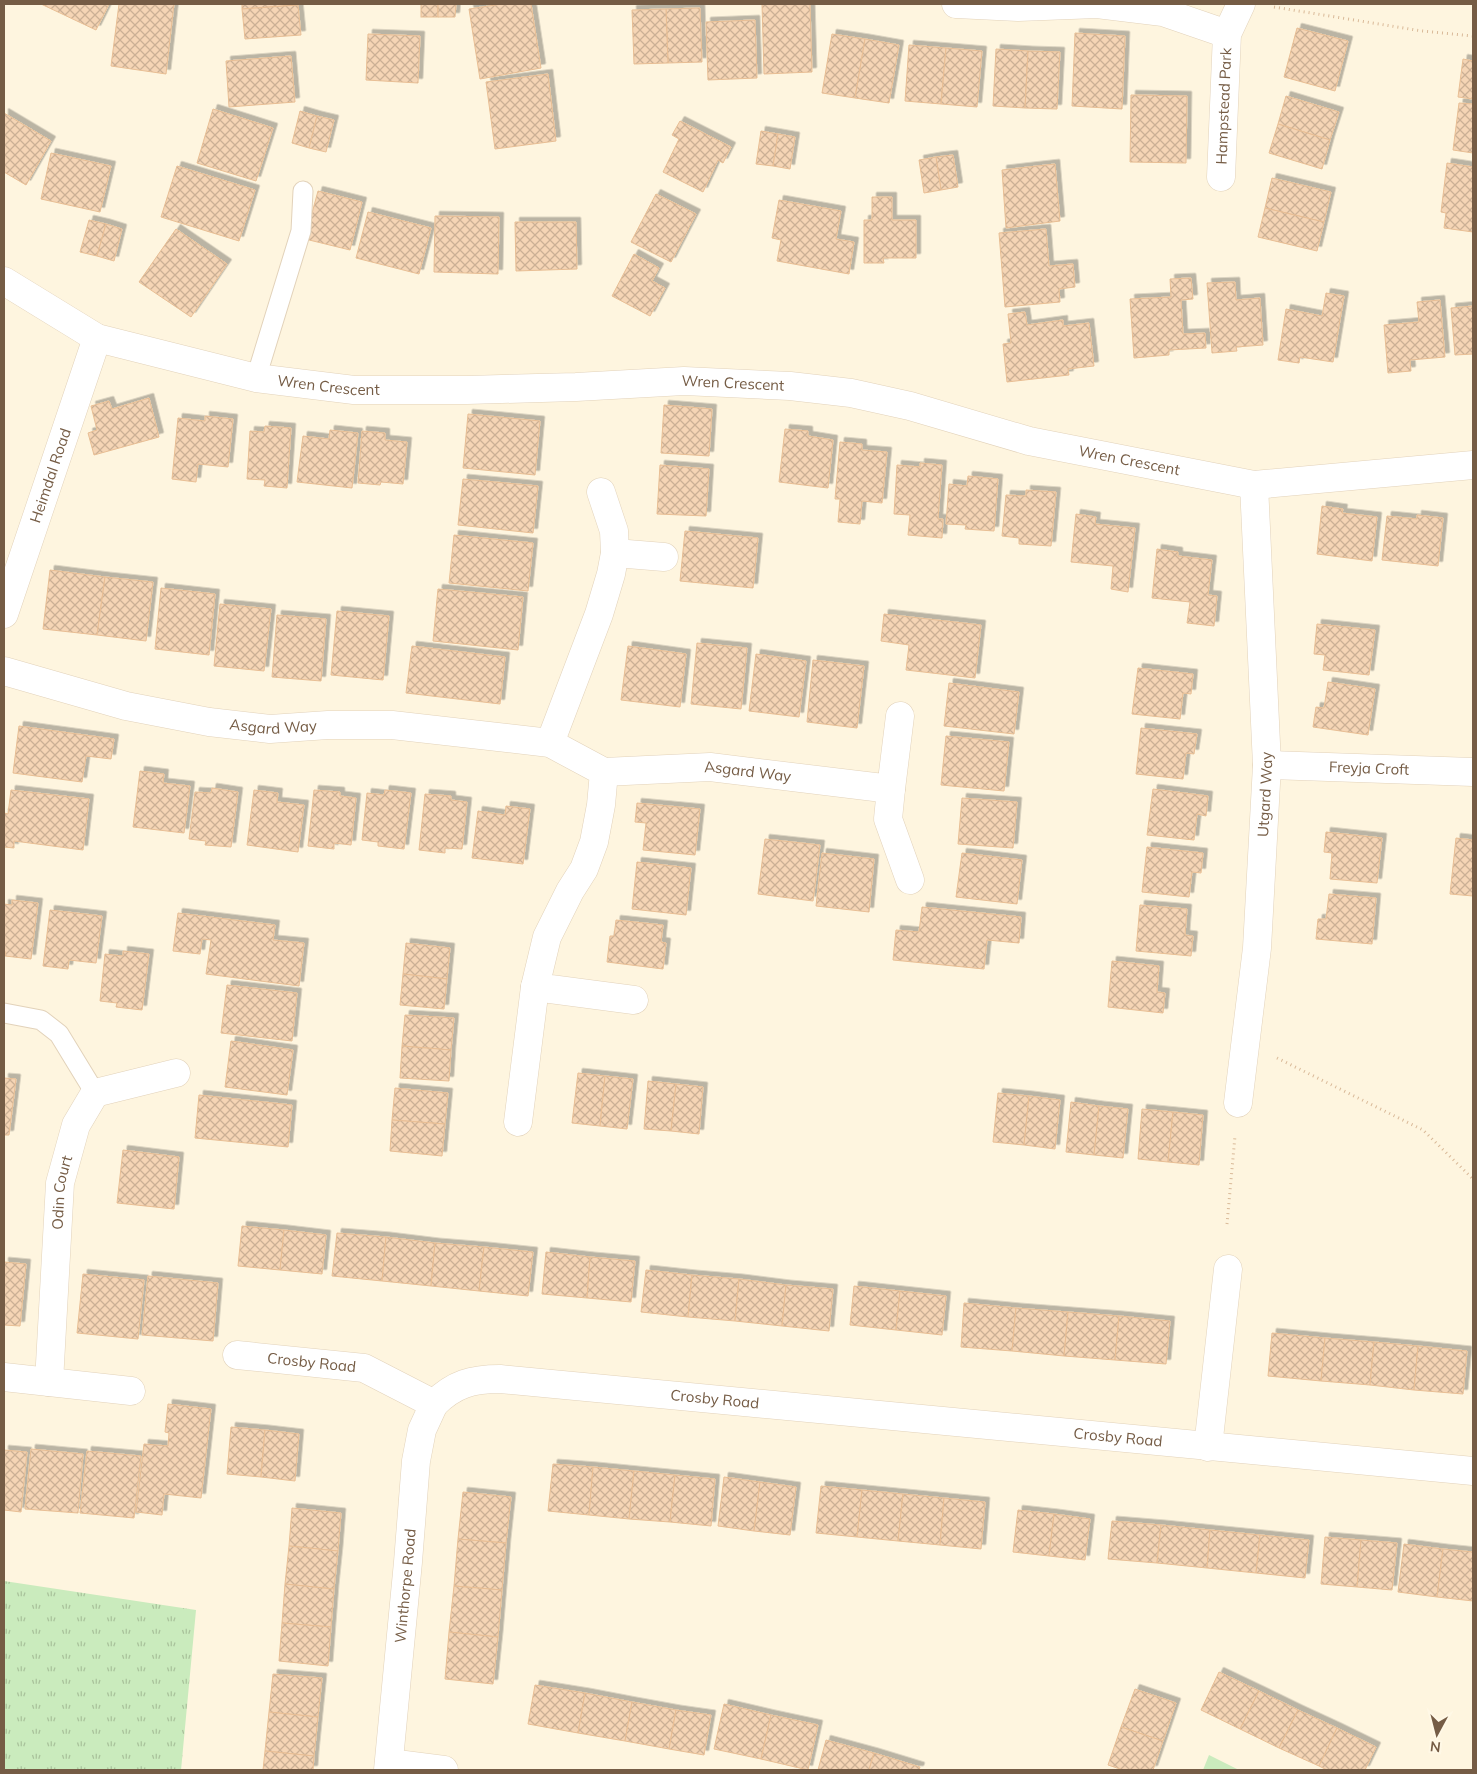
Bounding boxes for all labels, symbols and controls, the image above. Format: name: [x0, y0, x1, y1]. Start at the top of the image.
street label: Hampstead Park: [1212, 47, 1235, 165]
street label: Wren Crescent: [276, 371, 380, 399]
street label: Wren Crescent: [681, 371, 785, 395]
street label: Heimdal Road: [25, 426, 75, 525]
street label: Wren Crescent: [1077, 441, 1182, 479]
street label: Asgard Way: [229, 714, 317, 738]
street label: Utgard Way: [1253, 751, 1276, 837]
street label: Asgard Way: [704, 757, 792, 786]
street label: Freyja Croft: [1329, 757, 1409, 779]
street label: Odin Court: [47, 1153, 76, 1230]
street label: Crosby Road: [266, 1348, 357, 1376]
street label: Crosby Road: [670, 1385, 760, 1412]
street label: Crosby Road: [1073, 1423, 1163, 1451]
street label: Winthorpe Road: [390, 1528, 420, 1644]
north arrow: [1412, 1709, 1462, 1759]
text: N: [1429, 1737, 1442, 1756]

